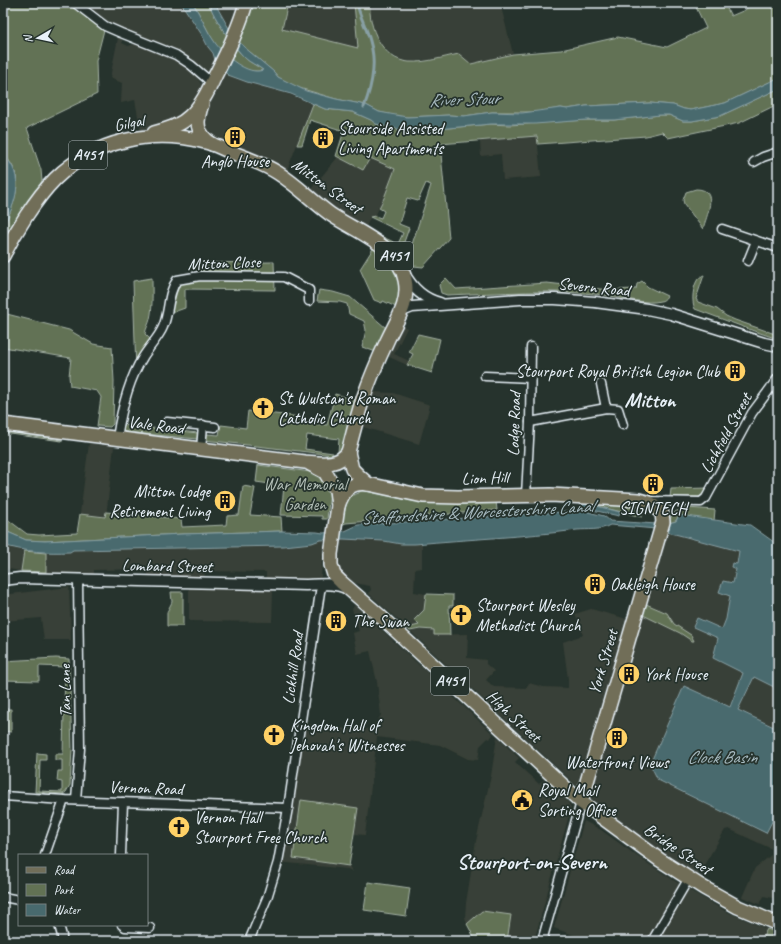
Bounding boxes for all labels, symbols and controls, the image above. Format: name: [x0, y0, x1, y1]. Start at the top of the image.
north arrow: [18, 18, 58, 58]
text: N: [20, 33, 36, 44]
water label: River Stour: [429, 87, 503, 111]
street label: Gilgal: [112, 109, 149, 136]
place label: Stourside Assisted Living Apartments: [338, 118, 445, 159]
building icon: Anglo House: [222, 124, 248, 150]
building icon: Stourside Assisted Living Apartments: [310, 125, 336, 151]
road number: A451: [69, 141, 107, 169]
place label: Anglo House: [201, 151, 271, 172]
street label: Mitton Street: [288, 154, 368, 220]
road number: A451: [375, 242, 413, 270]
street label: Mitton Close: [187, 251, 262, 275]
street label: Severn Road: [557, 273, 633, 301]
building icon: Stourport Royal British Legion Club: [722, 358, 748, 384]
place label: Stourport Royal British Legion Club: [516, 361, 722, 382]
district label: Mitton: [625, 387, 677, 413]
street label: Lichfield Street: [695, 387, 758, 477]
place label: St Wulstan's Roman Catholic Church: [278, 388, 397, 429]
street label: Lodge Road: [502, 389, 526, 456]
church icon: St Wulstan's Roman Catholic Church: [250, 395, 276, 421]
street label: Vale Road: [127, 411, 188, 439]
street label: Lion Hill: [461, 467, 512, 489]
building icon: SIGNTECH: [640, 471, 666, 497]
park label: War Memorial Garden: [263, 474, 350, 515]
place label: Mitton Lodge Retirement Living: [110, 481, 212, 522]
building icon: Mitton Lodge Retirement Living: [212, 488, 238, 514]
water label: Staffordshire & Worcestershire Canal: [360, 495, 600, 529]
place label: SIGNTECH: [619, 498, 690, 519]
street label: Lombard Street: [122, 555, 215, 577]
building icon: Oakleigh House: [582, 571, 608, 597]
place label: Oakleigh House: [610, 574, 696, 595]
place label: Stourport Wesley Methodist Church: [476, 595, 581, 636]
church icon: Stourport Wesley Methodist Church: [448, 602, 474, 628]
building icon: The Swan: [323, 608, 349, 634]
place label: The Swan: [352, 611, 411, 632]
street label: York Street: [583, 625, 623, 697]
street label: Lickhill Road: [278, 628, 309, 705]
building icon: York House: [616, 661, 642, 687]
street label: Tan Lane: [54, 663, 76, 718]
place label: York House: [644, 664, 709, 685]
road number: A451: [431, 667, 469, 695]
street label: High Street: [482, 685, 548, 748]
place label: Kingdom Hall of Jehovah's Witnesses: [289, 715, 407, 756]
church icon: Kingdom Hall of Jehovah's Witnesses: [261, 722, 287, 748]
building icon: Waterfront Views: [604, 725, 630, 751]
water label: Clock Basin: [687, 746, 759, 768]
place label: Waterfront Views: [565, 752, 670, 773]
street label: Vernon Road: [109, 776, 186, 800]
place label: Royal Mail Sorting Office: [538, 780, 617, 821]
public building icon: Royal Mail Sorting Office: [509, 787, 535, 813]
place label: Vernon Hall Stourport Free Church: [194, 807, 328, 848]
church icon: Vernon Hall Stourport Free Church: [166, 814, 192, 840]
street label: Bridge Street: [640, 819, 718, 881]
district label: Stourport-on-Severn: [457, 849, 608, 875]
legend: [18, 854, 148, 926]
text: Road: [54, 862, 76, 878]
text: Park: [54, 882, 75, 898]
text: Water: [54, 902, 82, 918]

